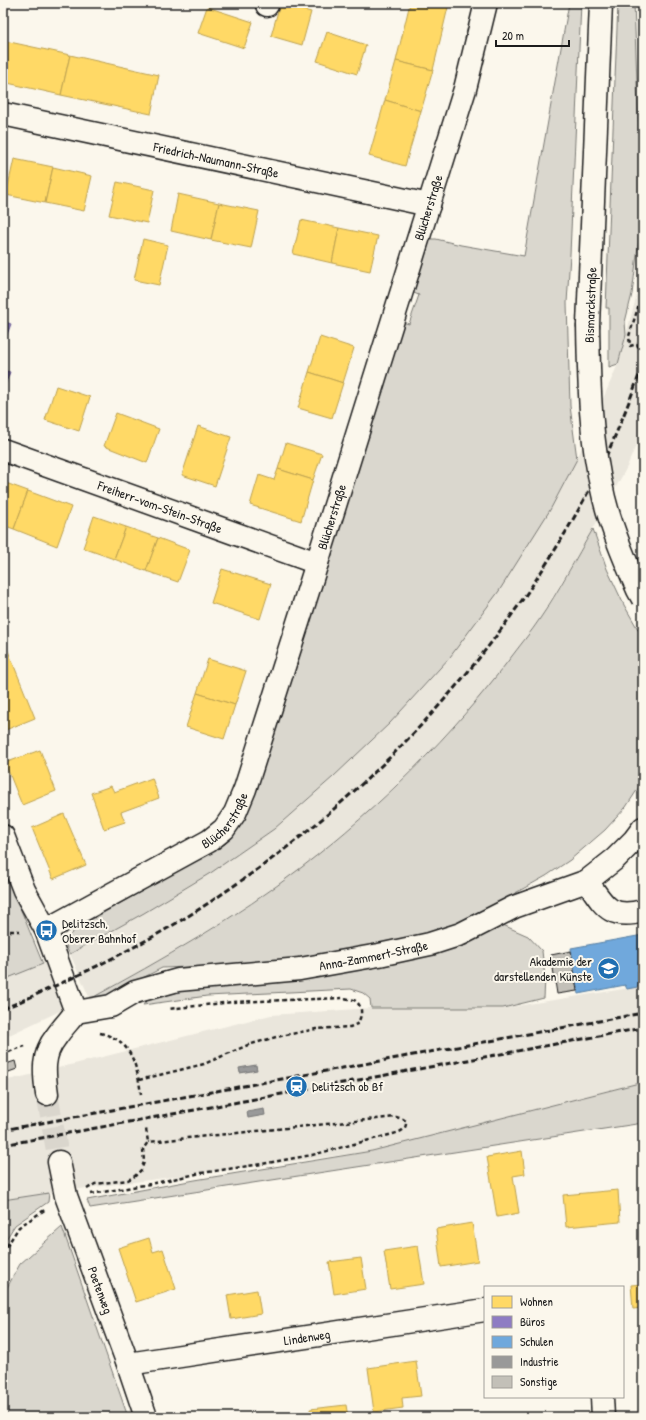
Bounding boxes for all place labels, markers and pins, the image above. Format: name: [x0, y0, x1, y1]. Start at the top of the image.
place label: Delitzsch, Oberer Bahnhof: [62, 914, 137, 947]
bus stop icon: Delitzsch, Oberer Bahnhof: [33, 917, 59, 943]
place label: Akademie der darstellenden Künste: [494, 952, 592, 985]
school or university icon: Akademie der darstellenden Künste: [595, 955, 621, 981]
station icon: Delitzsch ob Bf: [284, 1073, 310, 1099]
place label: Delitzsch ob Bf: [312, 1077, 383, 1095]

